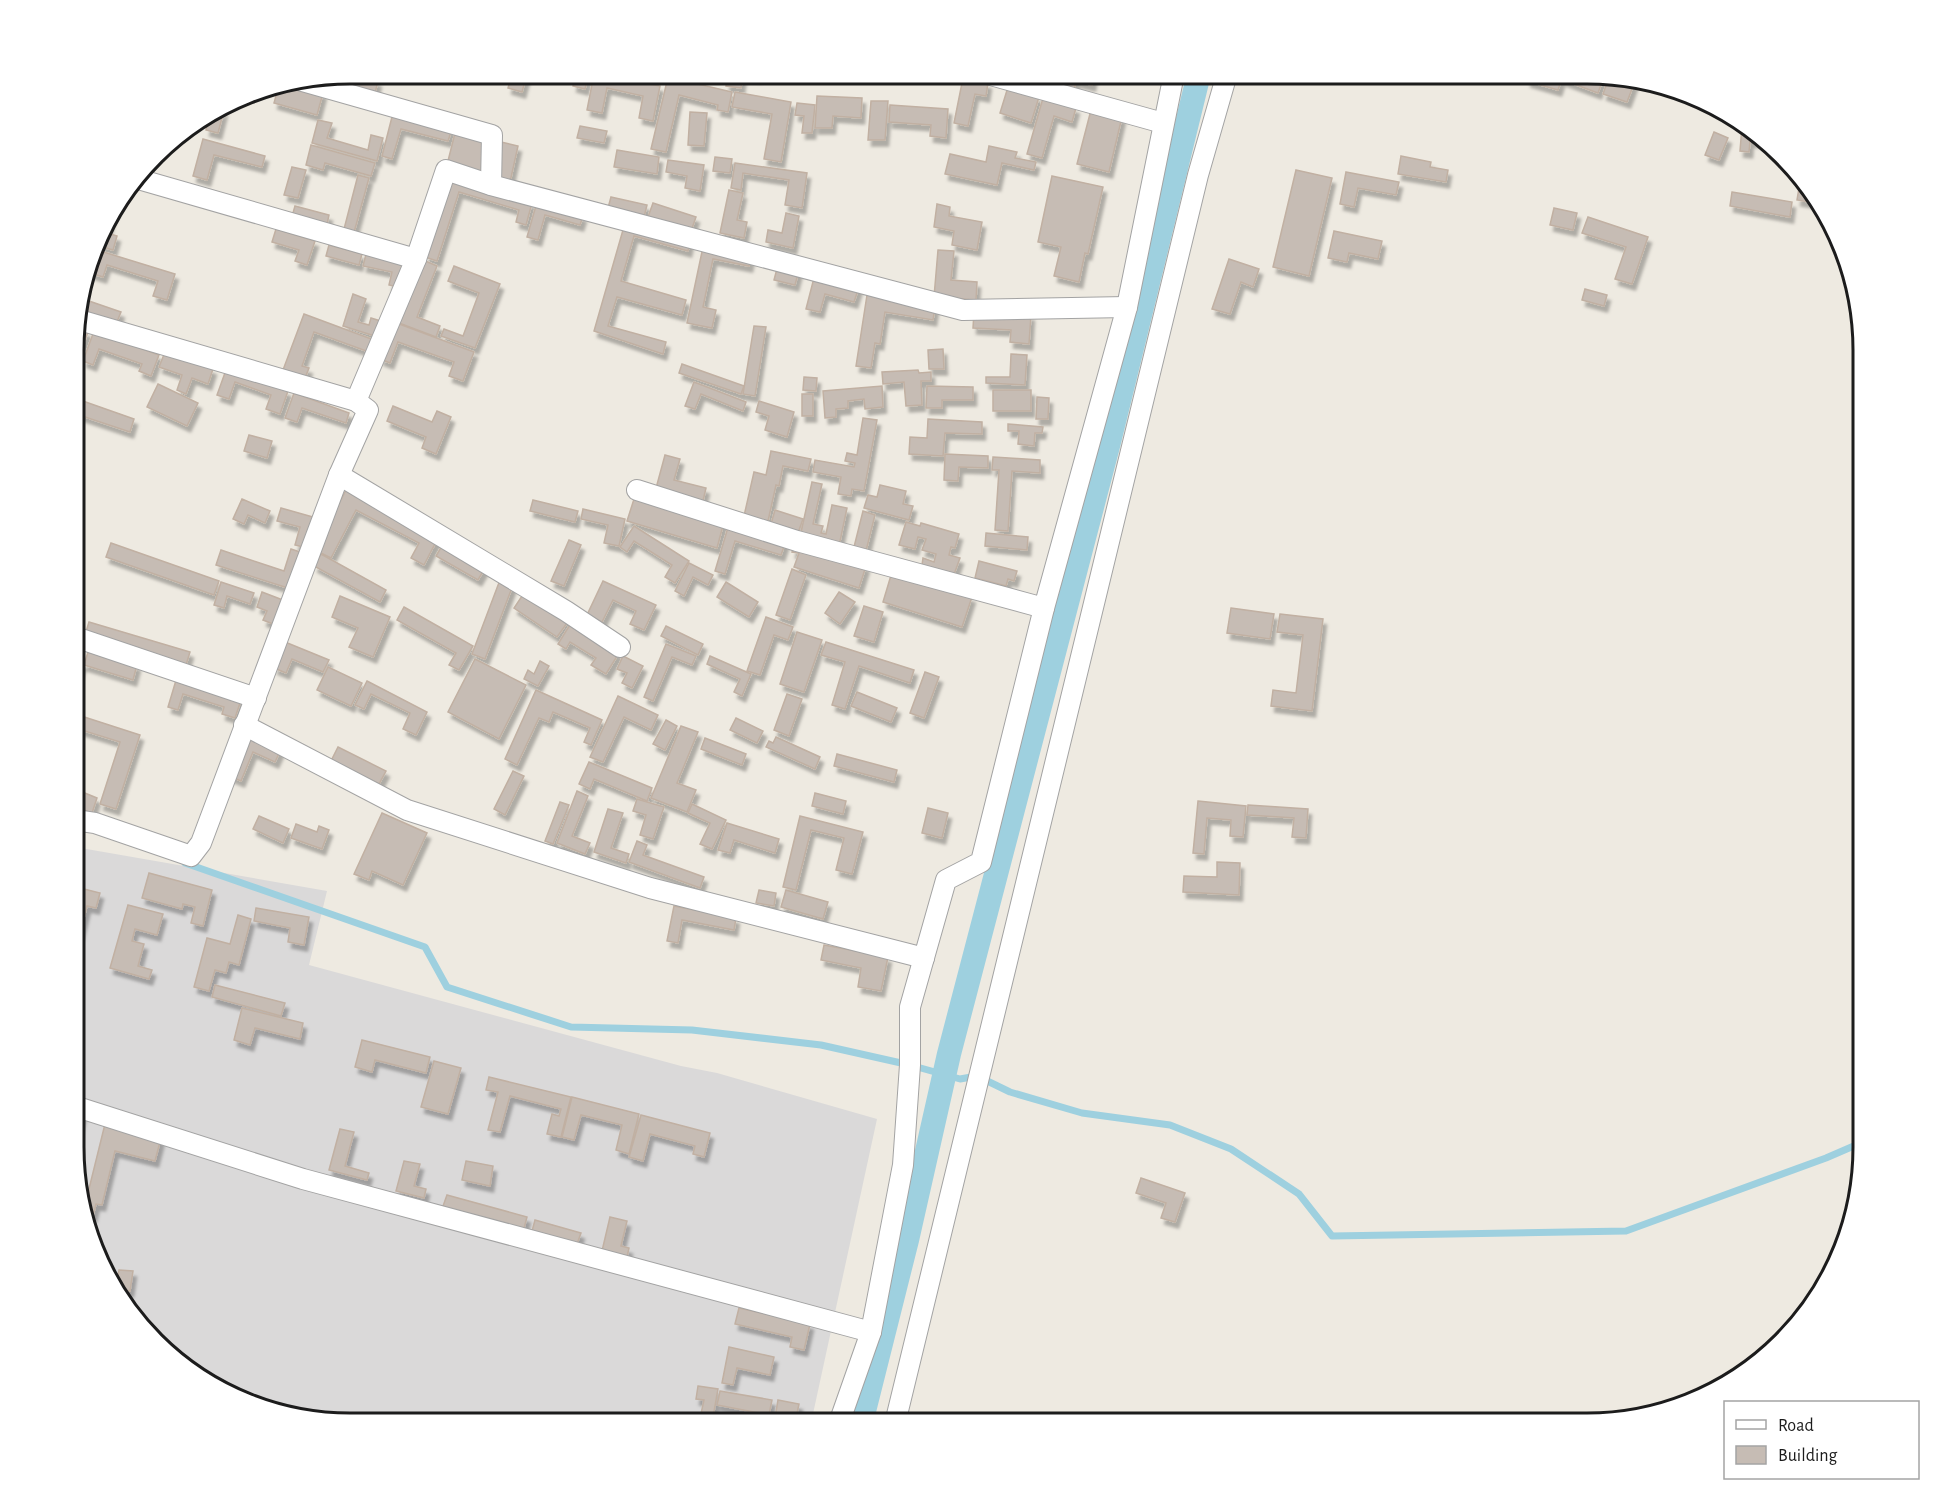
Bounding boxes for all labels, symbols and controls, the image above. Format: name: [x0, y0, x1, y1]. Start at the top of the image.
legend: [1724, 1401, 1919, 1479]
text: Road: [1778, 1417, 1814, 1435]
text: Building: [1778, 1447, 1838, 1465]

